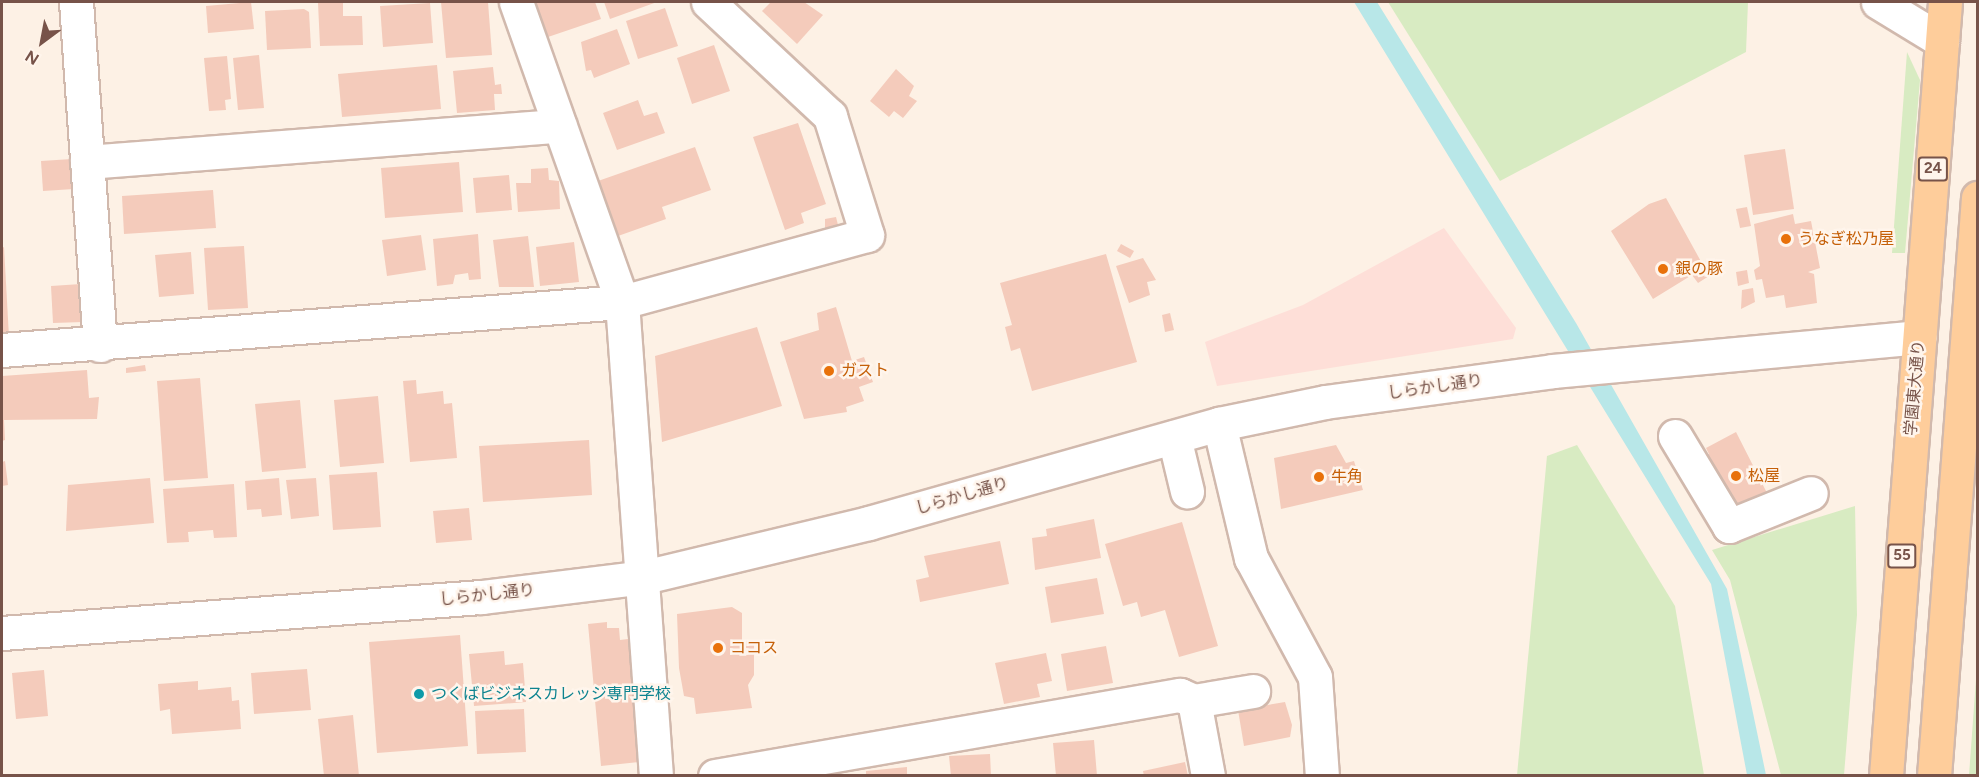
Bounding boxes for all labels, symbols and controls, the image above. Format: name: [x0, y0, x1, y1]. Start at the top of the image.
north arrow: [12, 12, 72, 72]
text: N: [22, 46, 42, 69]
road number: 24: [1916, 157, 1950, 181]
place label: うなぎ松乃屋: [1798, 229, 1894, 249]
marker: うなぎ松乃屋: [1779, 232, 1793, 246]
place label: 銀の豚: [1675, 259, 1723, 279]
marker: 銀の豚: [1656, 262, 1670, 276]
street label: 学園東大通り: [1901, 339, 1929, 437]
place label: ガスト: [841, 361, 889, 381]
marker: ガスト: [822, 364, 836, 378]
street label: しらかし通り: [1386, 371, 1484, 403]
place label: 松屋: [1748, 466, 1780, 486]
place label: 牛角: [1331, 467, 1363, 487]
marker: 松屋: [1729, 469, 1743, 483]
marker: 牛角: [1312, 470, 1326, 484]
street label: しらかし通り: [913, 474, 1011, 518]
road number: 55: [1887, 544, 1917, 568]
street label: しらかし通り: [438, 580, 536, 610]
place label: ココス: [730, 638, 778, 658]
marker: ココス: [711, 641, 725, 655]
place label: つくばビジネスカレッジ専門学校: [431, 684, 671, 704]
marker: つくばビジネスカレッジ専門学校: [412, 687, 426, 701]

